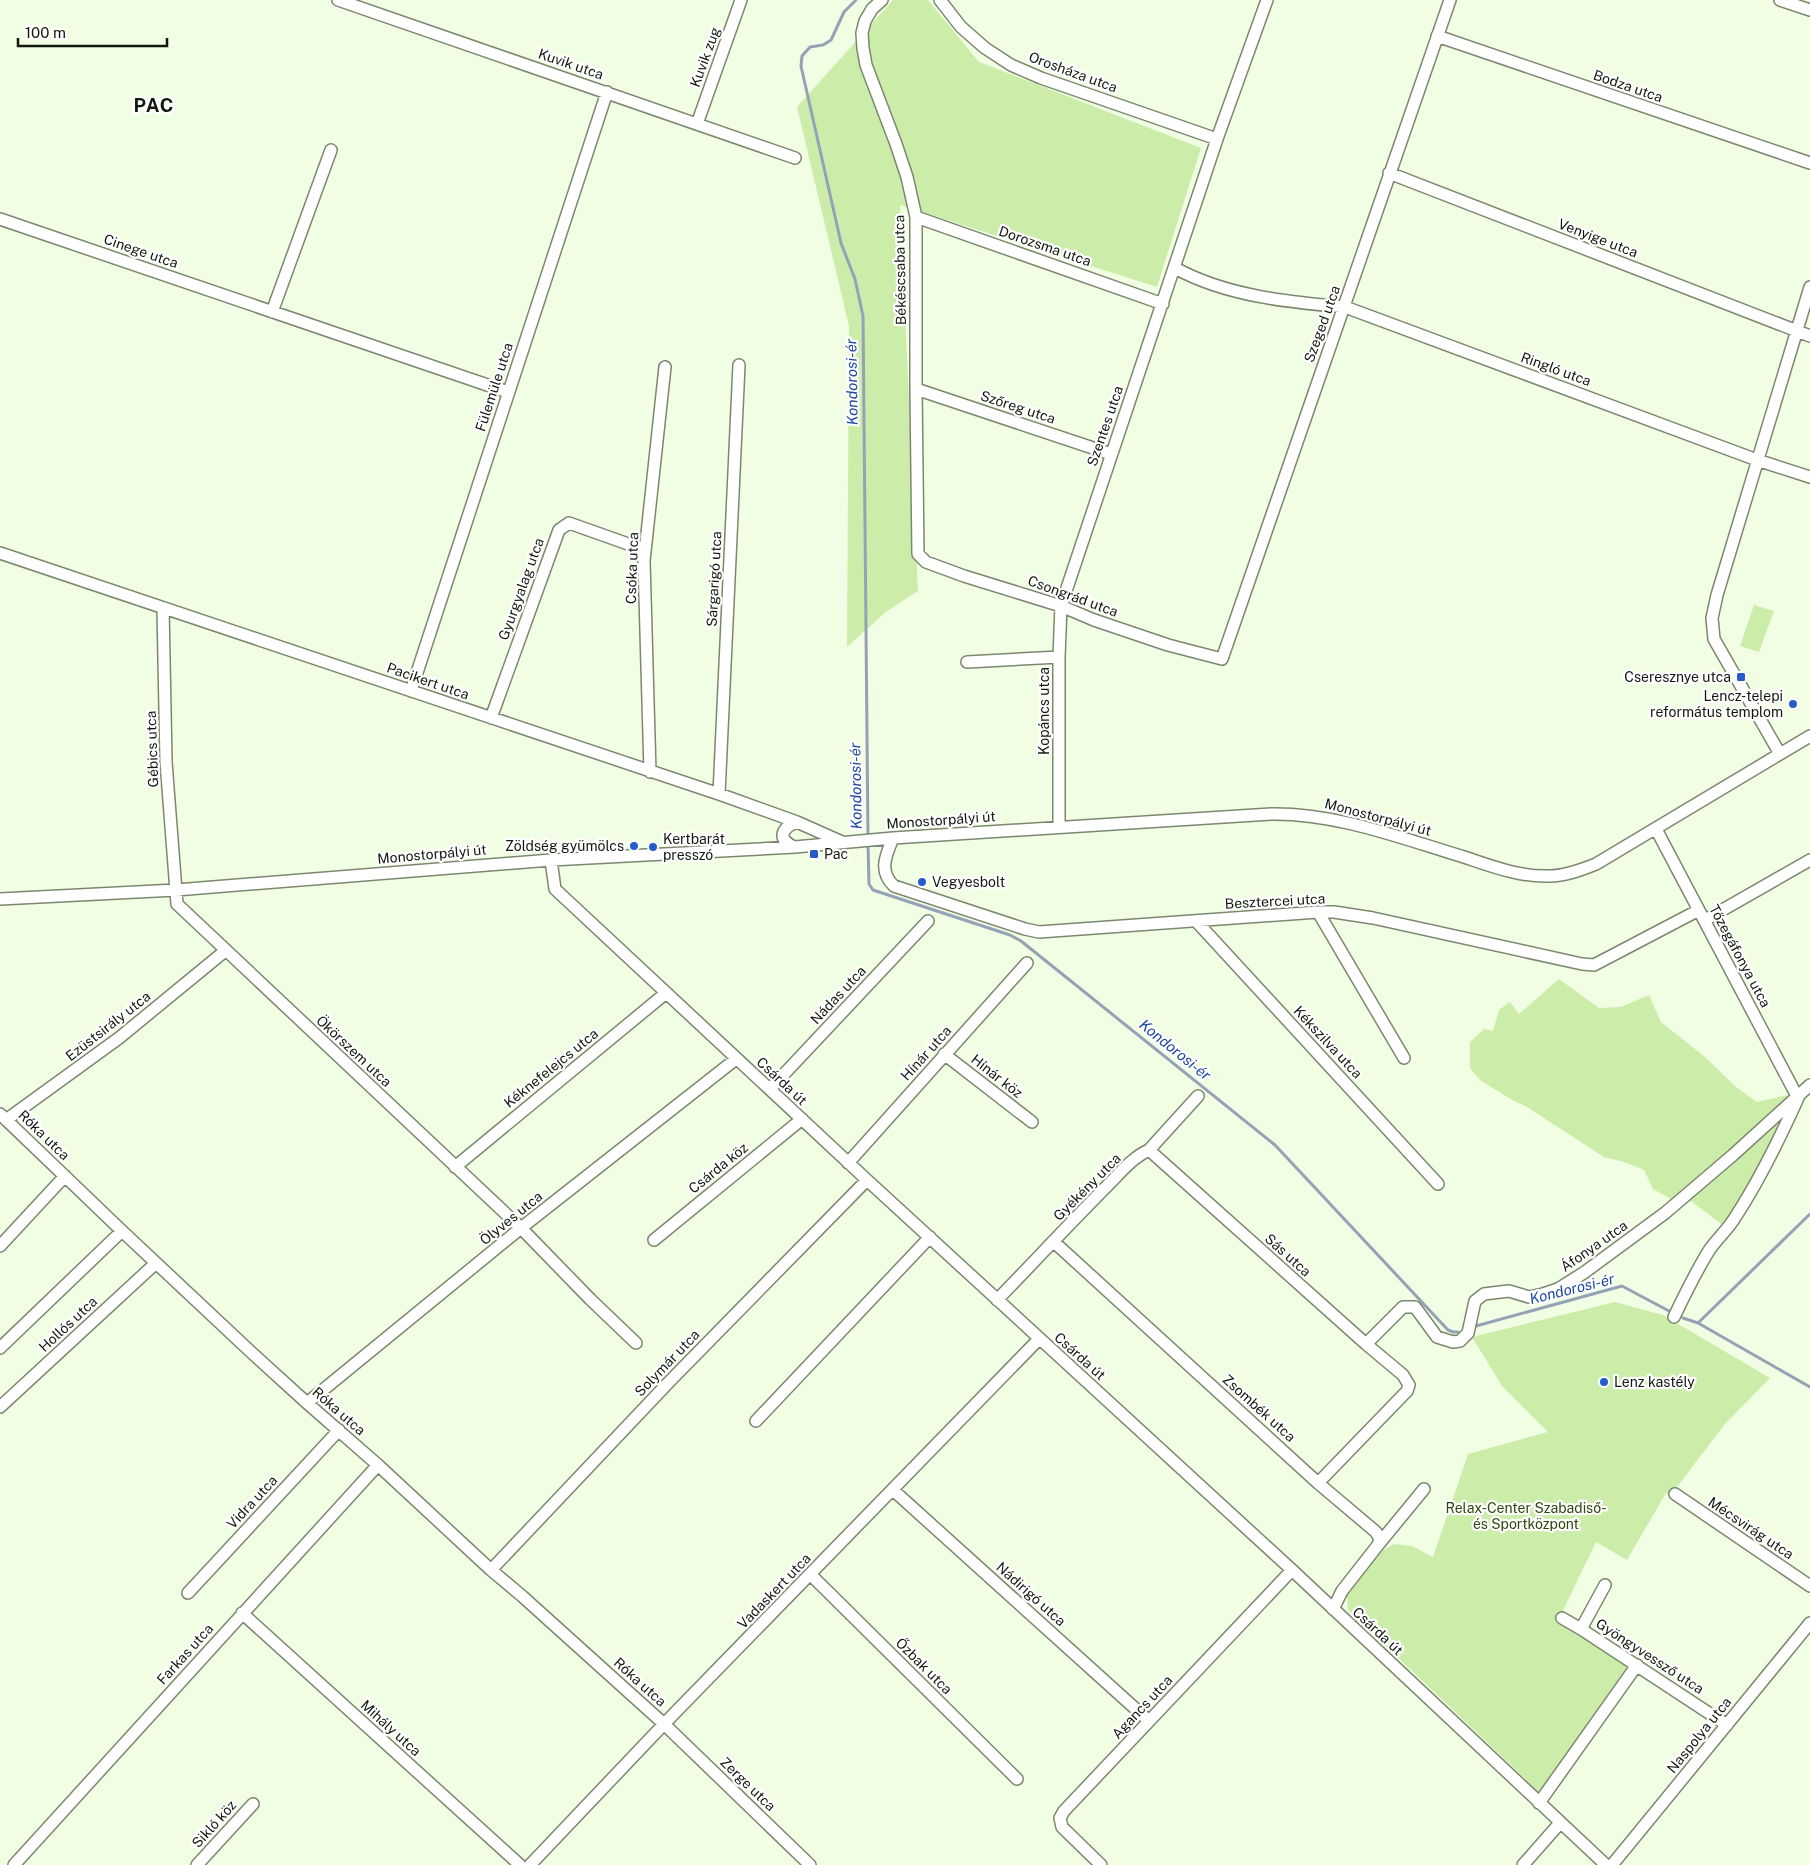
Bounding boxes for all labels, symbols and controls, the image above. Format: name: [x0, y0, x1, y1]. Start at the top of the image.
scale bar: [18, 15, 166, 47]
text: 100 m: [25, 24, 66, 41]
street label: Kuvik zug: [687, 25, 723, 89]
street label: Kuvik utca: [536, 45, 606, 83]
street label: Orosháza utca: [1027, 49, 1119, 95]
street label: Bodza utca: [1591, 67, 1665, 105]
district label: PAC: [134, 94, 174, 116]
street label: Békéscsaba utca: [891, 215, 909, 325]
street label: Venyige utca: [1556, 216, 1640, 260]
street label: Dorozsma utca: [997, 223, 1093, 269]
street label: Cinege utca: [102, 231, 180, 271]
street label: Szeged utca: [1301, 283, 1343, 365]
water label: Kondorosi-ér: [842, 338, 861, 426]
street label: Fülemüle utca: [472, 341, 516, 433]
street label: Ringló utca: [1519, 349, 1593, 389]
street label: Szentes utca: [1084, 384, 1126, 468]
street label: Szőreg utca: [978, 387, 1058, 427]
street label: Sárgarigó utca: [704, 531, 724, 627]
street label: Csóka utca: [623, 532, 641, 604]
street label: Gyurgyalag utca: [495, 536, 547, 642]
street label: Csongrád utca: [1026, 572, 1120, 620]
street label: Pacikert utca: [385, 659, 471, 703]
street label: Kopáncs utca: [1036, 667, 1052, 755]
place label: Cseresznye utca: [1624, 669, 1731, 685]
marker: Cseresznye utca: [1735, 671, 1747, 683]
place label: Lencz-telepi református templom: [1650, 688, 1783, 720]
marker: Lencz-telepi református templom: [1787, 698, 1799, 710]
street label: Gébics utca: [143, 710, 161, 788]
water label: Kondorosi-ér: [846, 742, 865, 830]
street label: Monostorpályi út: [1323, 795, 1433, 839]
street label: Monostorpályi út: [886, 808, 996, 832]
place label: Kertbarát presszó: [663, 831, 725, 863]
place label: Zöldség gyümölcs: [505, 838, 624, 854]
marker: Zöldség gyümölcs: [628, 840, 640, 852]
street label: Monostorpályi út: [377, 841, 487, 867]
marker: Kertbarát presszó: [647, 841, 659, 853]
place label: Pac: [824, 846, 848, 862]
marker: Pac: [808, 848, 820, 860]
place label: Vegyesbolt: [932, 874, 1005, 890]
marker: Vegyesbolt: [916, 876, 928, 888]
street label: Besztercei utca: [1224, 890, 1326, 912]
street label: Tőzegáfonya utca: [1706, 902, 1774, 1010]
street label: Nádas utca: [807, 963, 869, 1027]
street label: Ezüstsirály utca: [63, 988, 153, 1064]
street label: Kékszilva utca: [1291, 1003, 1365, 1081]
street label: Ökörszem utca: [313, 1011, 396, 1090]
water label: Kondorosi-ér: [1136, 1016, 1215, 1084]
street label: Hínár utca: [897, 1023, 955, 1083]
street label: Kéknefelejcs utca: [501, 1025, 601, 1111]
street label: Hínár köz: [968, 1051, 1026, 1101]
street label: Csárda út: [754, 1054, 810, 1108]
street label: Róka utca: [15, 1107, 73, 1163]
street label: Csárda köz: [685, 1139, 751, 1197]
street label: Gyékény utca: [1050, 1150, 1124, 1224]
street label: Ölyves utca: [475, 1186, 545, 1248]
street label: Áfonya utca: [1557, 1216, 1630, 1275]
street label: Sás utca: [1262, 1230, 1314, 1280]
water label: Kondorosi-ér: [1528, 1270, 1616, 1307]
street label: Hollós utca: [36, 1293, 100, 1355]
street label: Solymár utca: [631, 1326, 703, 1400]
street label: Csárda út: [1051, 1329, 1109, 1383]
street label: Zsombék utca: [1219, 1371, 1299, 1445]
place label: Lenz kastély: [1614, 1374, 1695, 1390]
marker: Lenz kastély: [1598, 1376, 1610, 1388]
street label: Róka utca: [309, 1384, 369, 1438]
street label: Vidra utca: [224, 1472, 280, 1532]
street label: Mécsvirág utca: [1705, 1494, 1797, 1562]
park label: Relax-Center Szabadiső- és Sportközpont: [1445, 1500, 1607, 1532]
street label: Vadaskert utca: [734, 1550, 814, 1632]
street label: Nádirigó utca: [993, 1559, 1069, 1629]
street label: Csárda út: [1350, 1604, 1406, 1658]
street label: Gyöngyvessző utca: [1593, 1615, 1707, 1697]
street label: Farkas utca: [154, 1620, 216, 1688]
street label: Őzbak utca: [893, 1633, 957, 1697]
street label: Róka utca: [611, 1654, 669, 1710]
street label: Agancs utca: [1109, 1672, 1175, 1742]
street label: Naspolya utca: [1664, 1694, 1734, 1776]
street label: Mihály utca: [358, 1697, 424, 1759]
street label: Zerge utca: [717, 1754, 779, 1814]
street label: Sikló köz: [189, 1797, 240, 1851]

